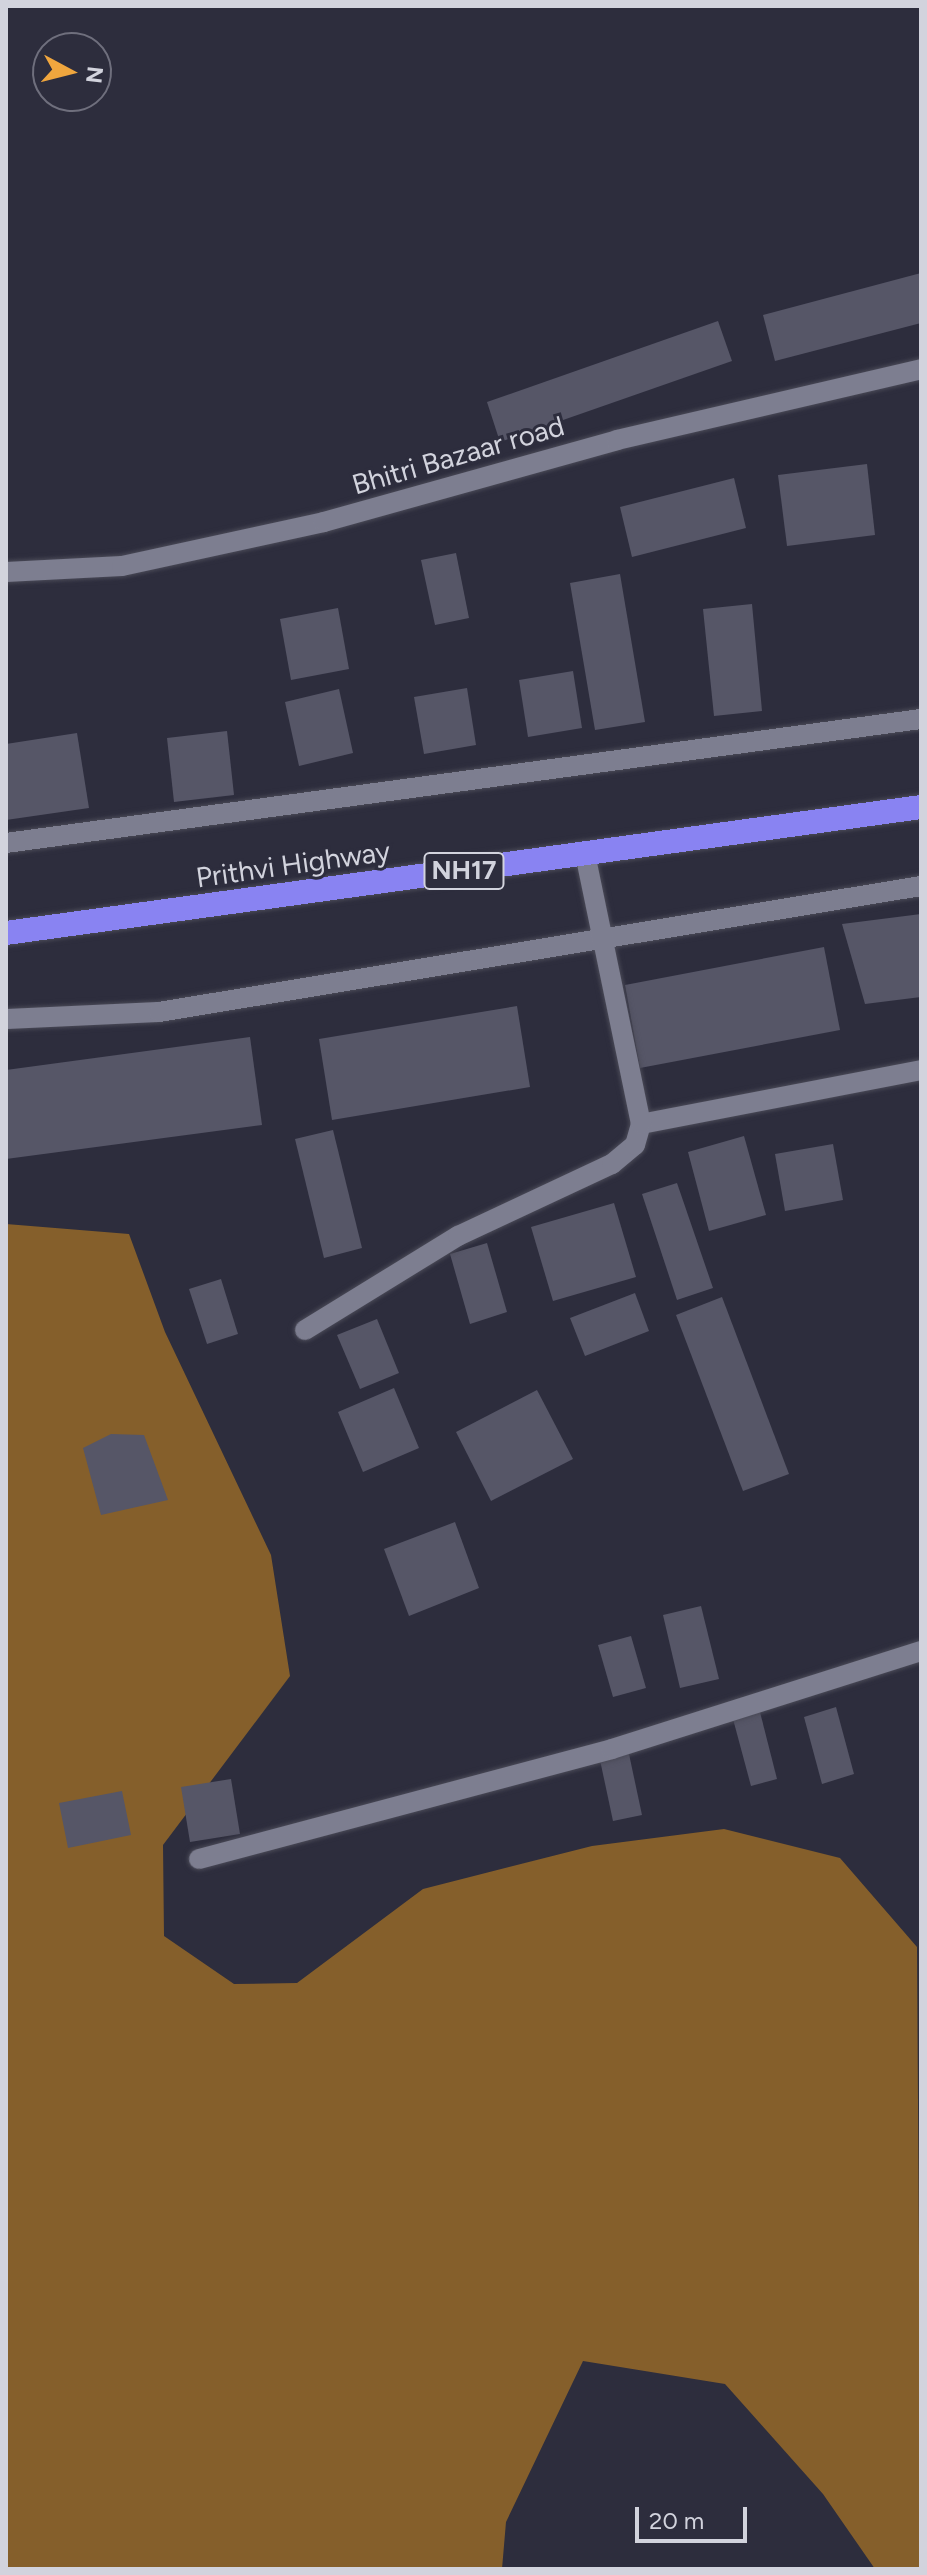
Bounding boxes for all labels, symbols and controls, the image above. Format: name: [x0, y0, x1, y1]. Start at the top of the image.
north arrow: [32, 32, 112, 112]
text: N: [80, 65, 109, 85]
street label: Bhitri Bazaar road: [348, 409, 568, 501]
street label: Prithvi Highway: [194, 834, 392, 894]
road number: NH17: [422, 849, 506, 893]
scale bar: [639, 2491, 751, 2541]
text: 20 m: [649, 2506, 704, 2535]

